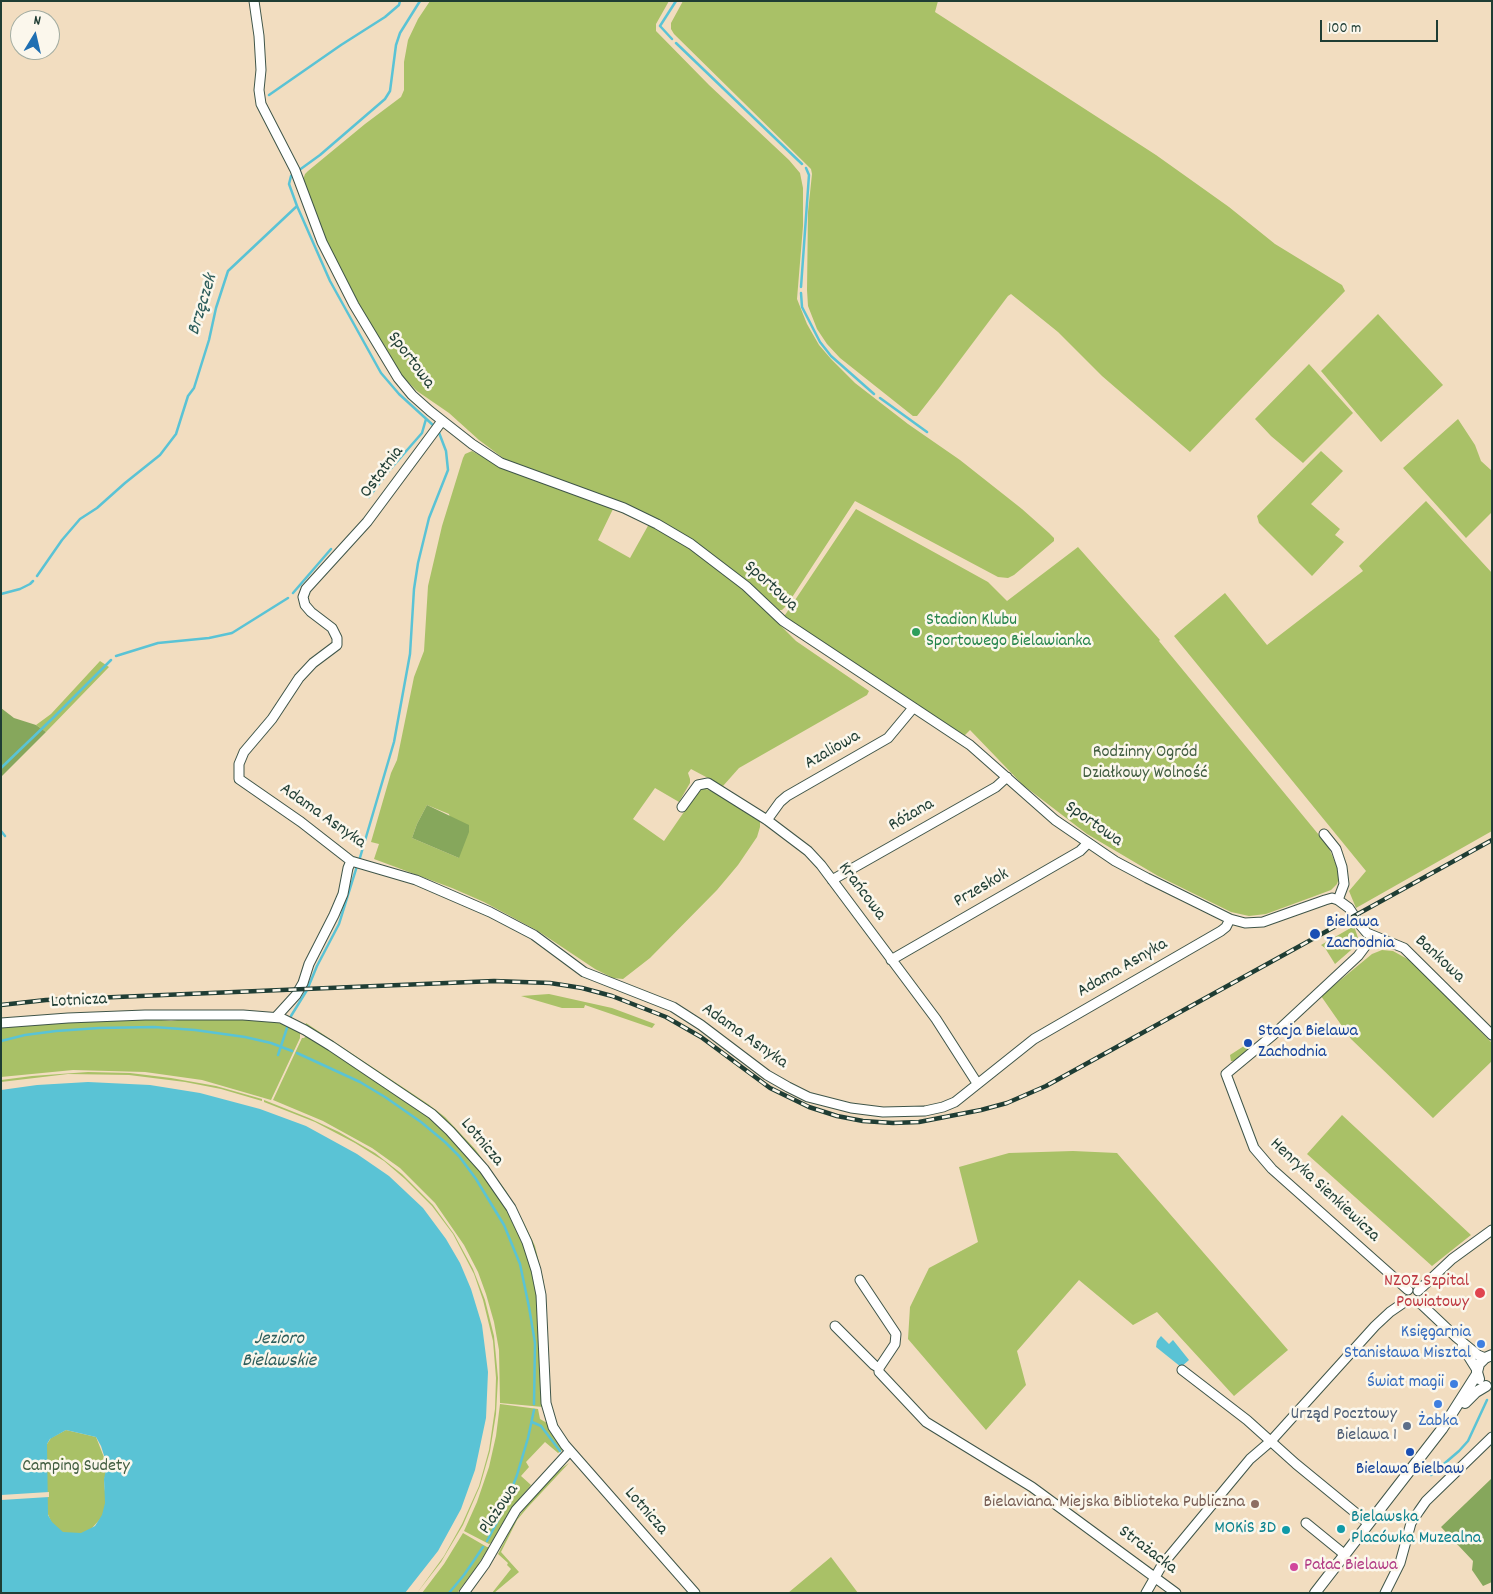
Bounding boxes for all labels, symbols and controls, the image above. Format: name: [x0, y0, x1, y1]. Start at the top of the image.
north arrow: [10, 10, 60, 60]
scale bar: [1323, 10, 1440, 42]
text: N: [32, 11, 42, 32]
text: 100 m: [1328, 18, 1361, 40]
water label: Brzęczek: [184, 272, 224, 338]
street label: Sportowa: [382, 328, 438, 394]
street label: Ostatnia: [356, 443, 410, 503]
street label: Sportowa: [738, 557, 802, 617]
place label: Stadion Klubu Sportowego Bielawianka: [926, 611, 1091, 654]
marker: Stadion Klubu Sportowego Bielawianka: [910, 626, 922, 638]
street label: Azaliowa: [801, 726, 865, 776]
park label: Rodzinny Ogród Działkowy Wolność: [1083, 743, 1207, 786]
street label: Adama Asnyka: [275, 779, 369, 855]
street label: Różana: [885, 794, 939, 838]
street label: Sportowa: [1060, 797, 1126, 853]
street label: Krańcowa: [832, 859, 890, 925]
street label: Przeskok: [951, 865, 1013, 913]
place label: Bielawa Zachodnia: [1326, 913, 1394, 956]
marker: Bielawa Zachodnia: [1308, 927, 1322, 941]
street label: Bankowa: [1409, 931, 1469, 989]
street label: Adama Asnyka: [1074, 935, 1172, 1003]
street label: Lotnicza: [50, 990, 108, 1014]
street label: Adama Asnyka: [697, 999, 791, 1075]
place label: Stacja Bielawa Zachodnia: [1258, 1022, 1358, 1064]
marker: Stacja Bielawa Zachodnia: [1242, 1037, 1254, 1049]
street label: Lotnicza: [455, 1115, 507, 1171]
street label: Henryka Sienkiewicza: [1264, 1134, 1384, 1248]
place label: NZOZ Szpital Powiatowy: [1384, 1272, 1469, 1315]
marker: NZOZ Szpital Powiatowy: [1473, 1286, 1487, 1300]
place label: Księgarnia Stanisława Misztal: [1344, 1323, 1471, 1366]
water label: Jezioro Bielawskie: [242, 1329, 316, 1373]
marker: Księgarnia Stanisława Misztal: [1475, 1338, 1487, 1350]
place label: Świat magii: [1367, 1373, 1444, 1395]
marker: Świat magii: [1448, 1378, 1460, 1390]
marker: Żabka: [1432, 1398, 1444, 1410]
place label: Urząd Pocztowy Bielawa 1: [1290, 1405, 1397, 1448]
place label: Żabka: [1418, 1412, 1458, 1434]
marker: Urząd Pocztowy Bielawa 1: [1401, 1420, 1413, 1432]
marker: Bielawa Bielbaw: [1404, 1446, 1416, 1458]
park label: Camping Sudety: [22, 1457, 130, 1479]
place label: Bielawa Bielbaw: [1356, 1460, 1464, 1482]
street label: Plażowa: [475, 1481, 525, 1539]
street label: Lotnicza: [618, 1484, 672, 1540]
place label: Bielaviana. Miejska Biblioteka Publiczna: [984, 1493, 1245, 1515]
marker: Bielaviana. Miejska Biblioteka Publiczna: [1249, 1498, 1261, 1510]
place label: Bielawska Placówka Muzealna: [1351, 1508, 1481, 1550]
place label: MOKiS 3D: [1214, 1519, 1276, 1541]
street label: Strażacka: [1113, 1522, 1181, 1580]
marker: Bielawska Placówka Muzealna: [1335, 1523, 1347, 1535]
marker: MOKiS 3D: [1280, 1524, 1292, 1536]
place label: Pałac Bielawa: [1304, 1556, 1397, 1578]
marker: Pałac Bielawa: [1288, 1561, 1300, 1573]

